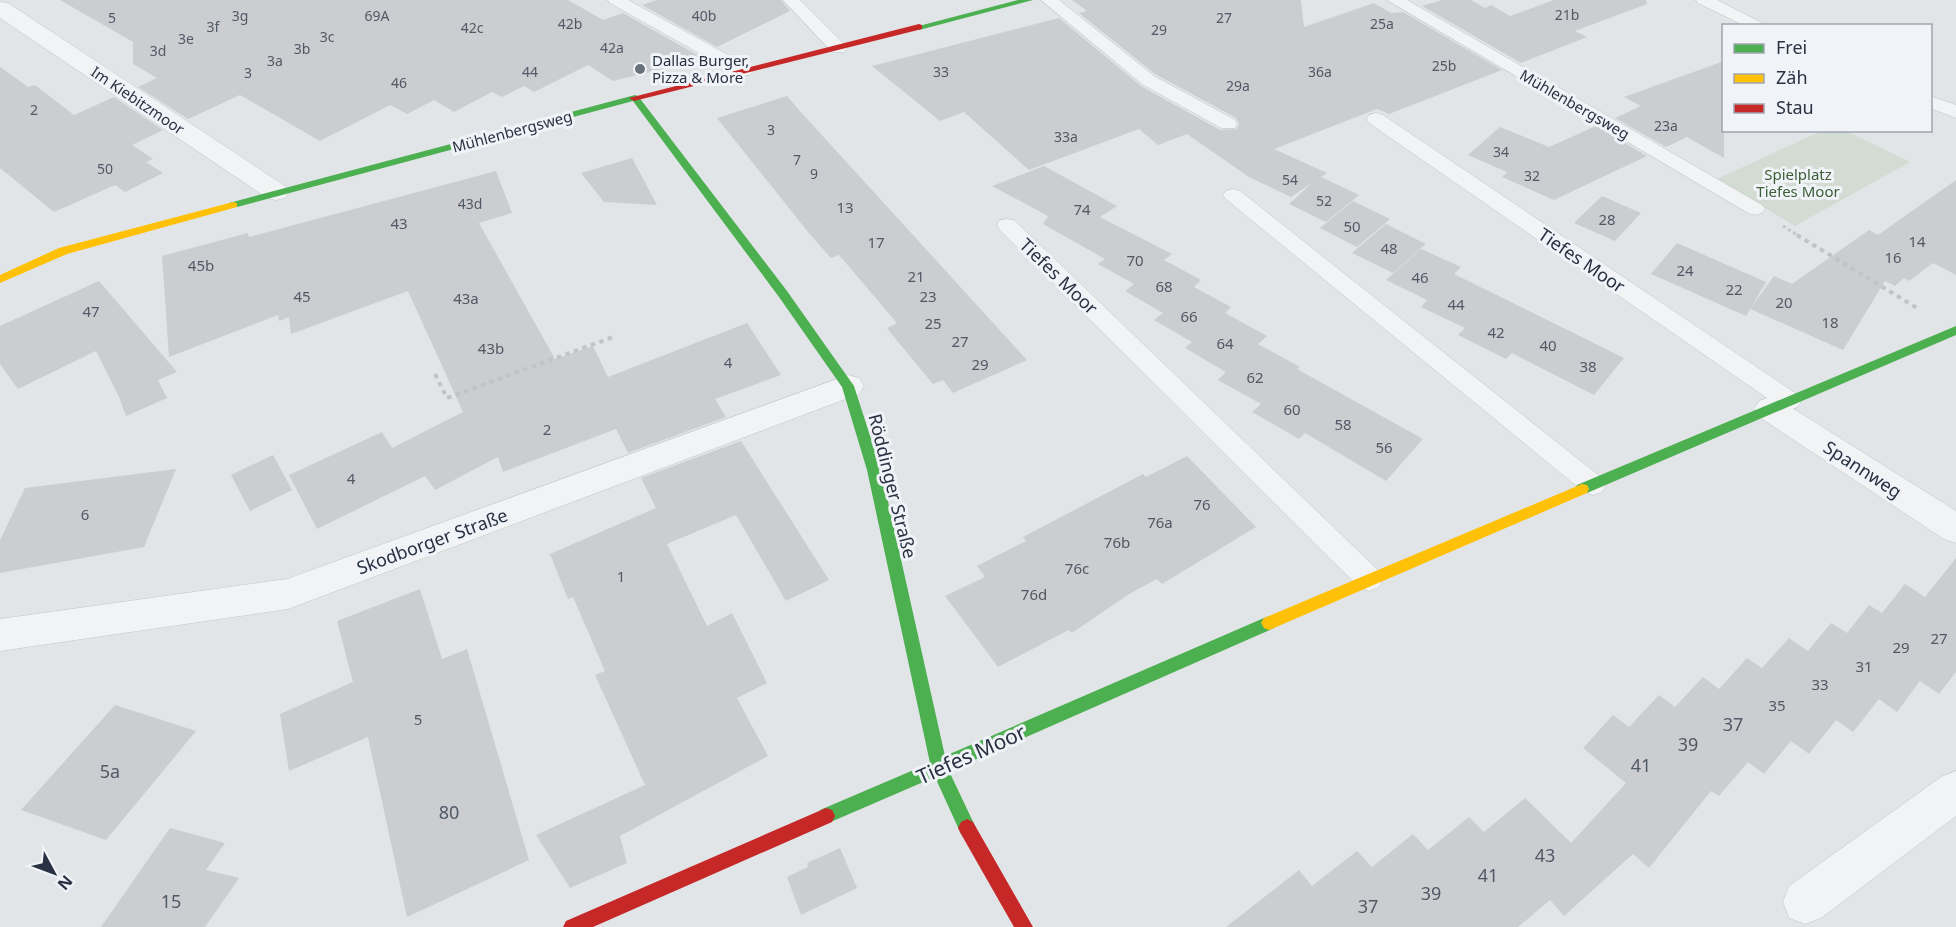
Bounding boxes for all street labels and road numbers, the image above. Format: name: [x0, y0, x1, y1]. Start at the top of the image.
street label: Im Kiebitzmoor: [87, 61, 189, 139]
street label: Mühlenbergsweg: [1517, 64, 1633, 144]
street label: Mühlenbergsweg: [450, 105, 574, 157]
street label: Tiefes Moor: [1534, 222, 1631, 298]
street label: Tiefes Moor: [1015, 233, 1104, 320]
street label: Röddinger Straße: [863, 411, 923, 561]
street label: Spannweg: [1819, 435, 1907, 503]
street label: Skodborger Straße: [353, 503, 511, 579]
street label: Tiefes Moor: [912, 717, 1030, 791]

